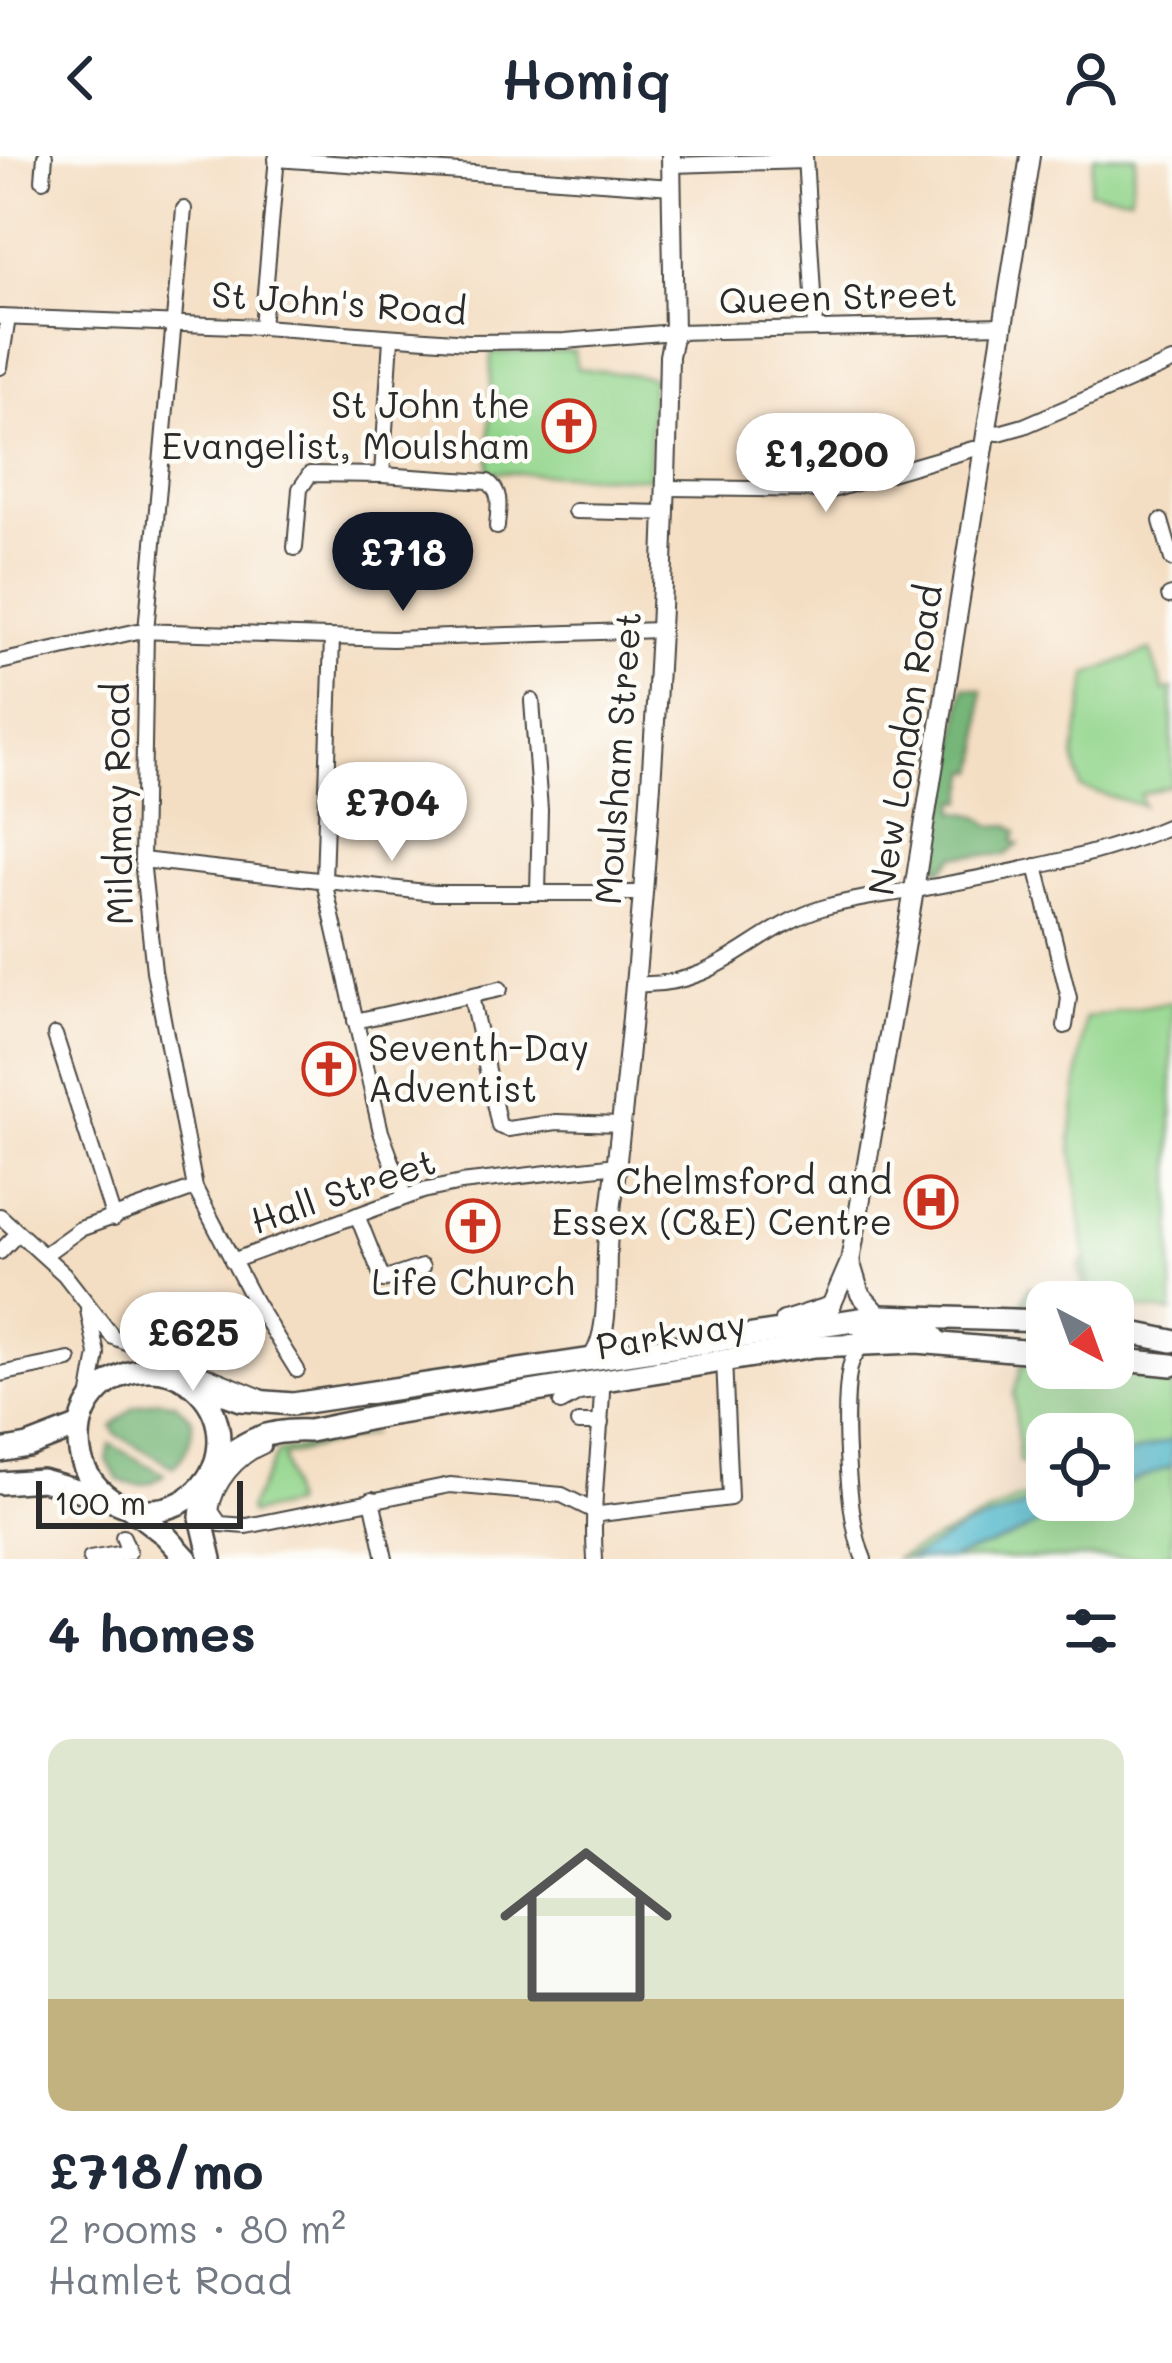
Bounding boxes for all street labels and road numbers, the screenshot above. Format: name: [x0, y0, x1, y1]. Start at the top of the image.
street label: Queen Street: [718, 268, 958, 323]
street label: St John's Road: [210, 269, 468, 334]
street label: New London Road: [856, 581, 951, 898]
street label: Moulsham Street: [583, 610, 650, 906]
street label: Mildmay Road: [91, 682, 143, 926]
street label: Hall Street: [244, 1136, 441, 1243]
street label: Parkway: [593, 1299, 749, 1370]

